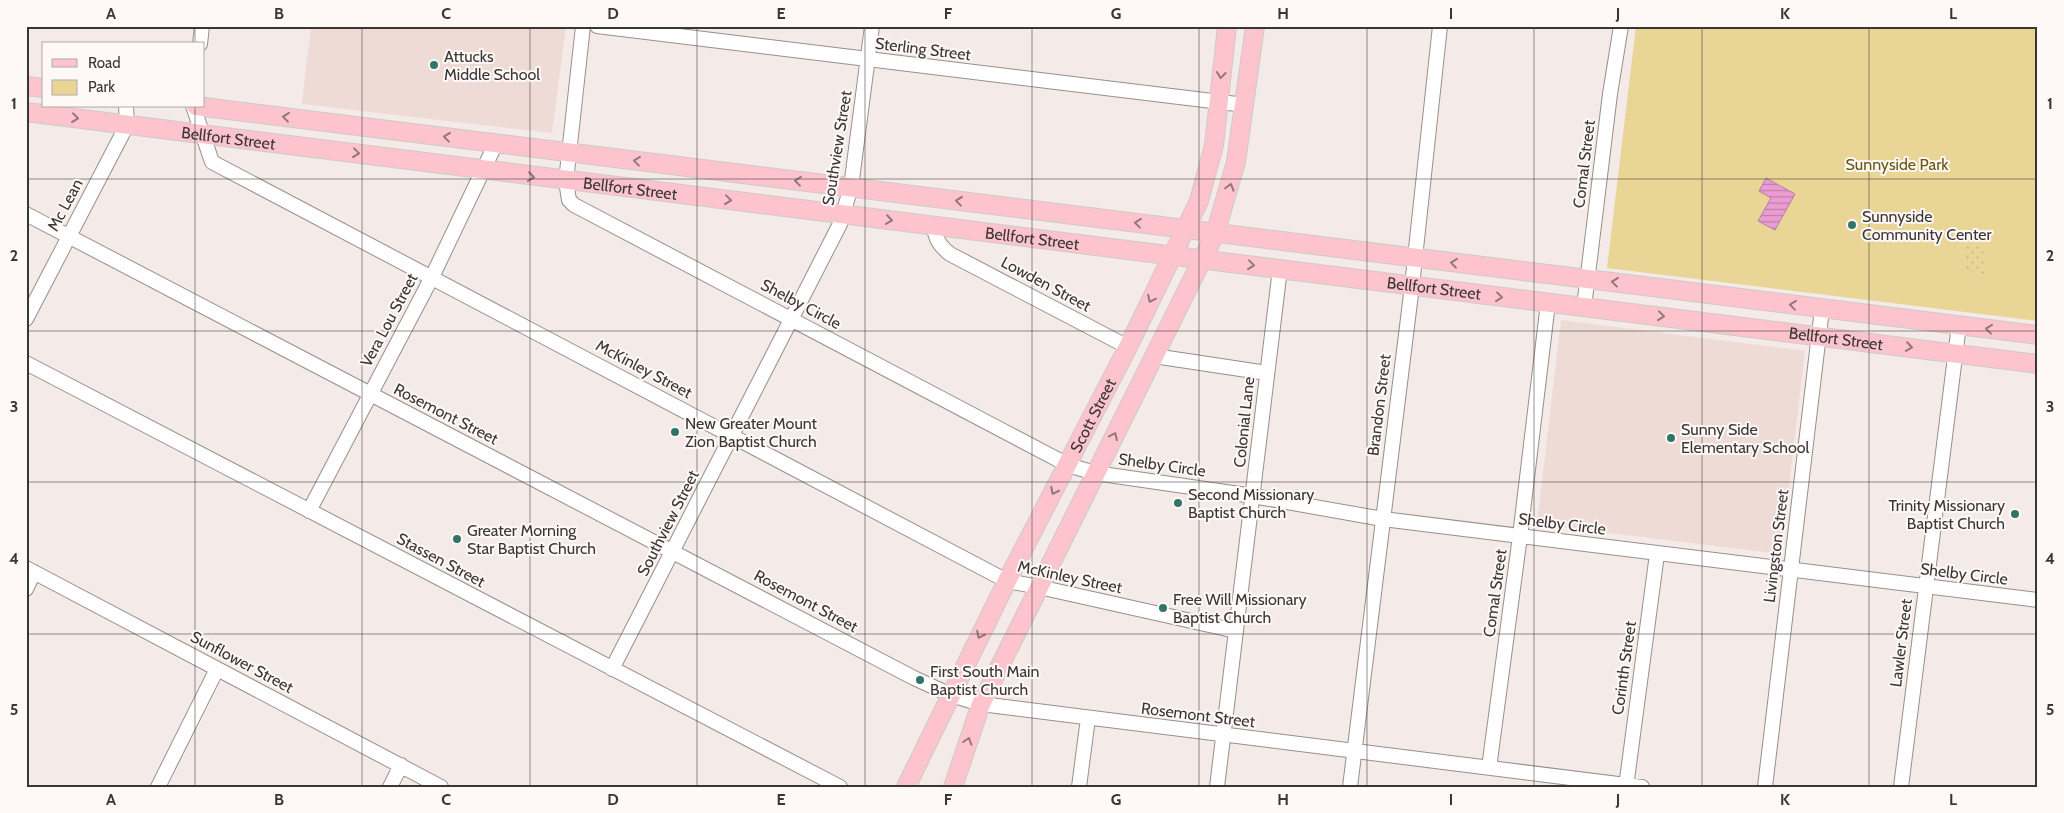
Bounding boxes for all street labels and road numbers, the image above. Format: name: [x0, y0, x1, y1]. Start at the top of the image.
street label: Sterling Street: [874, 34, 973, 64]
street label: Southview Street: [819, 89, 856, 207]
street label: Comal Street: [1569, 118, 1599, 209]
street label: Bellfort Street: [180, 122, 277, 153]
street label: Bellfort Street: [582, 173, 679, 204]
street label: Mc Lean: [43, 176, 87, 234]
street label: Bellfort Street: [984, 223, 1081, 253]
street label: Lowden Street: [998, 252, 1095, 316]
street label: Vera Lou Street: [356, 270, 422, 370]
street label: Bellfort Street: [1386, 273, 1483, 303]
street label: Shelby Circle: [758, 275, 844, 333]
street label: Bellfort Street: [1788, 323, 1885, 354]
street label: McKinley Street: [593, 336, 696, 403]
street label: Brandon Street: [1363, 352, 1395, 457]
street label: Scott Street: [1066, 374, 1120, 456]
street label: Colonial Lane: [1230, 376, 1258, 468]
street label: Rosemont Street: [391, 379, 502, 449]
street label: Shelby Circle: [1117, 449, 1207, 481]
street label: Southview Street: [633, 466, 703, 579]
street label: Livingston Street: [1760, 488, 1792, 604]
street label: Shelby Circle: [1517, 509, 1607, 539]
street label: Stassen Street: [394, 529, 489, 592]
street label: Comal Street: [1479, 547, 1511, 638]
street label: McKinley Street: [1016, 557, 1125, 597]
street label: Shelby Circle: [1919, 559, 2009, 589]
street label: Rosemont Street: [751, 566, 862, 637]
street label: Lawler Street: [1886, 597, 1916, 688]
street label: Corinth Street: [1608, 619, 1640, 716]
street label: Sunflower Street: [187, 627, 297, 697]
street label: Rosemont Street: [1140, 699, 1257, 731]

